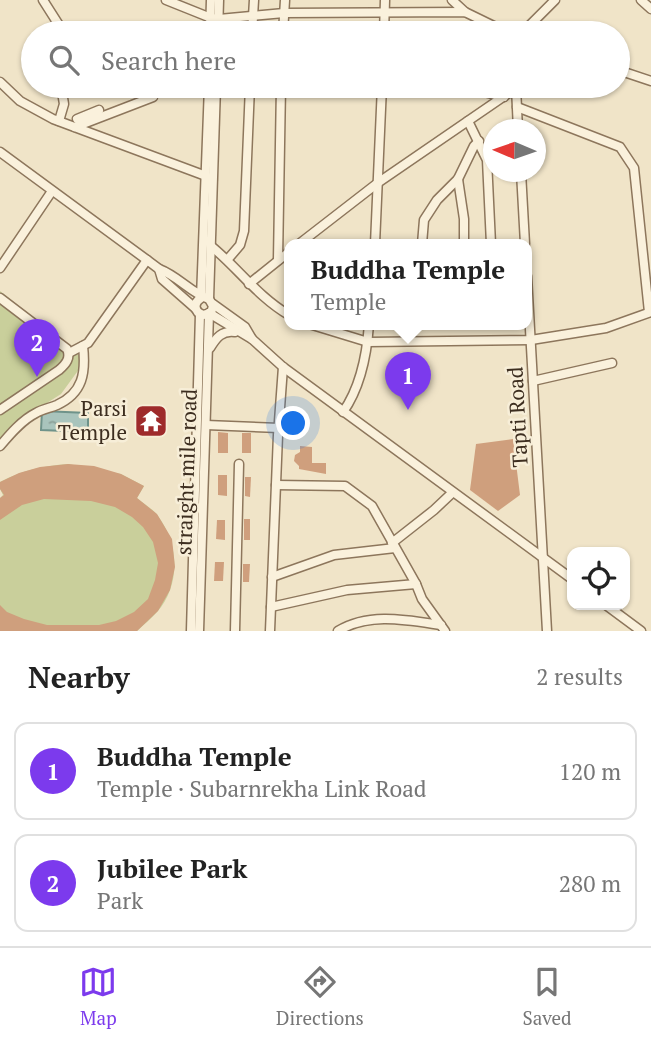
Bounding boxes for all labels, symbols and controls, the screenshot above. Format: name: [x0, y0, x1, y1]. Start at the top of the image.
search box: [21, 21, 630, 98]
icon: search: [45, 41, 83, 79]
text: Search here: [101, 43, 236, 77]
north arrow: [483, 119, 546, 182]
popup: [284, 239, 532, 330]
text: Buddha Temple: [311, 252, 505, 286]
text: Temple: [311, 286, 386, 317]
pin: 2: [14, 319, 60, 377]
pin: 1: [385, 352, 431, 410]
street label: Tapti Road: [500, 366, 534, 468]
street label: straight mile road: [169, 388, 203, 556]
place label: Parsi Temple: [58, 394, 127, 446]
temple icon: Parsi Temple: [132, 402, 170, 440]
your location: [276, 406, 310, 440]
map controls: [567, 547, 630, 610]
button: locate: [567, 547, 630, 610]
text: Nearby: [28, 657, 130, 697]
text: 2 results: [536, 661, 623, 692]
text: Buddha Temple: [97, 739, 292, 773]
text: 1: [47, 756, 60, 787]
text: 120 m: [559, 756, 621, 787]
text: Temple · Subarnrekha Link Road: [97, 773, 427, 804]
text: Jubilee Park: [97, 851, 248, 885]
text: 2: [47, 868, 60, 899]
text: 280 m: [559, 868, 621, 899]
text: Park: [97, 885, 143, 916]
tab: Map: [79, 963, 117, 1030]
tab: Directions: [276, 963, 364, 1030]
tab: Saved: [522, 963, 572, 1030]

